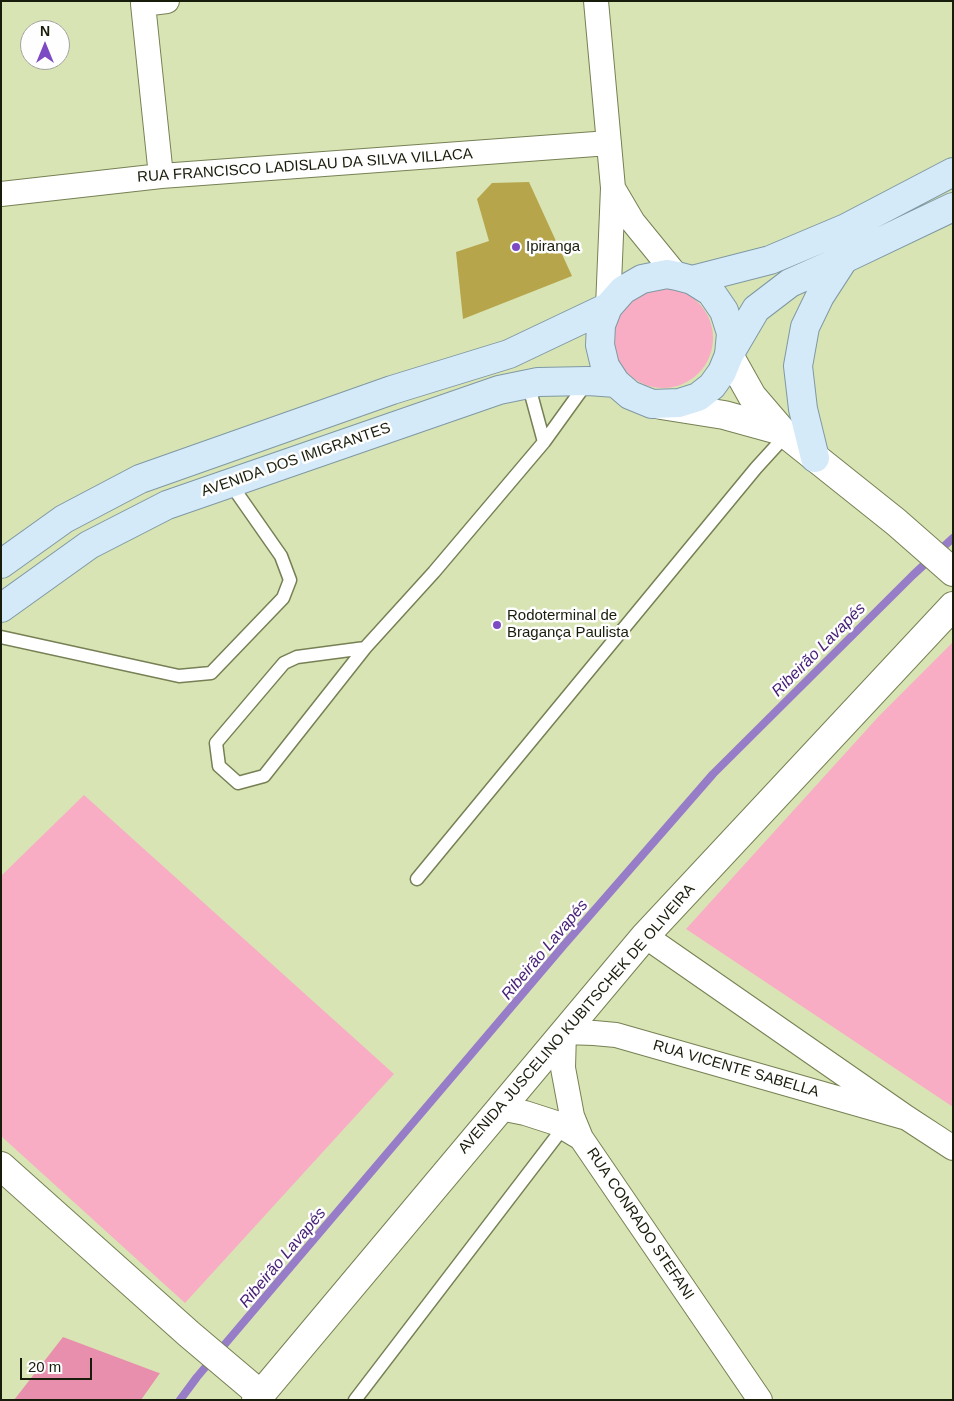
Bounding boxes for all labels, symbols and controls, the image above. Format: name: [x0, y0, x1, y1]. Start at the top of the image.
north arrow: [20, 20, 70, 70]
text: N: [40, 23, 50, 39]
street label: RUA FRANCISCO LADISLAU DA SILVA VILLACA: [137, 145, 473, 187]
place label: Ipiranga: [526, 238, 580, 256]
marker: Ipiranga: [510, 241, 522, 253]
street label: AVENIDA DOS IMIGRANTES: [199, 419, 393, 501]
water label: Ribeirão Lavapés: [768, 599, 870, 701]
place label: Rodoterminal de Bragança Paulista: [507, 607, 629, 642]
marker: Rodoterminal de Bragança Paulista: [491, 619, 503, 631]
street label: AVENIDA JUSCELINO KUBITSCHEK DE OLIVEIRA: [455, 880, 699, 1158]
water label: Ribeirão Lavapés: [498, 896, 592, 1004]
street label: RUA VICENTE SABELLA: [651, 1037, 821, 1101]
street label: RUA CONRADO STEFANI: [582, 1145, 698, 1303]
water label: Ribeirão Lavapés: [236, 1204, 330, 1312]
scale bar: [22, 1348, 95, 1380]
text: 20 m: [28, 1358, 61, 1375]

